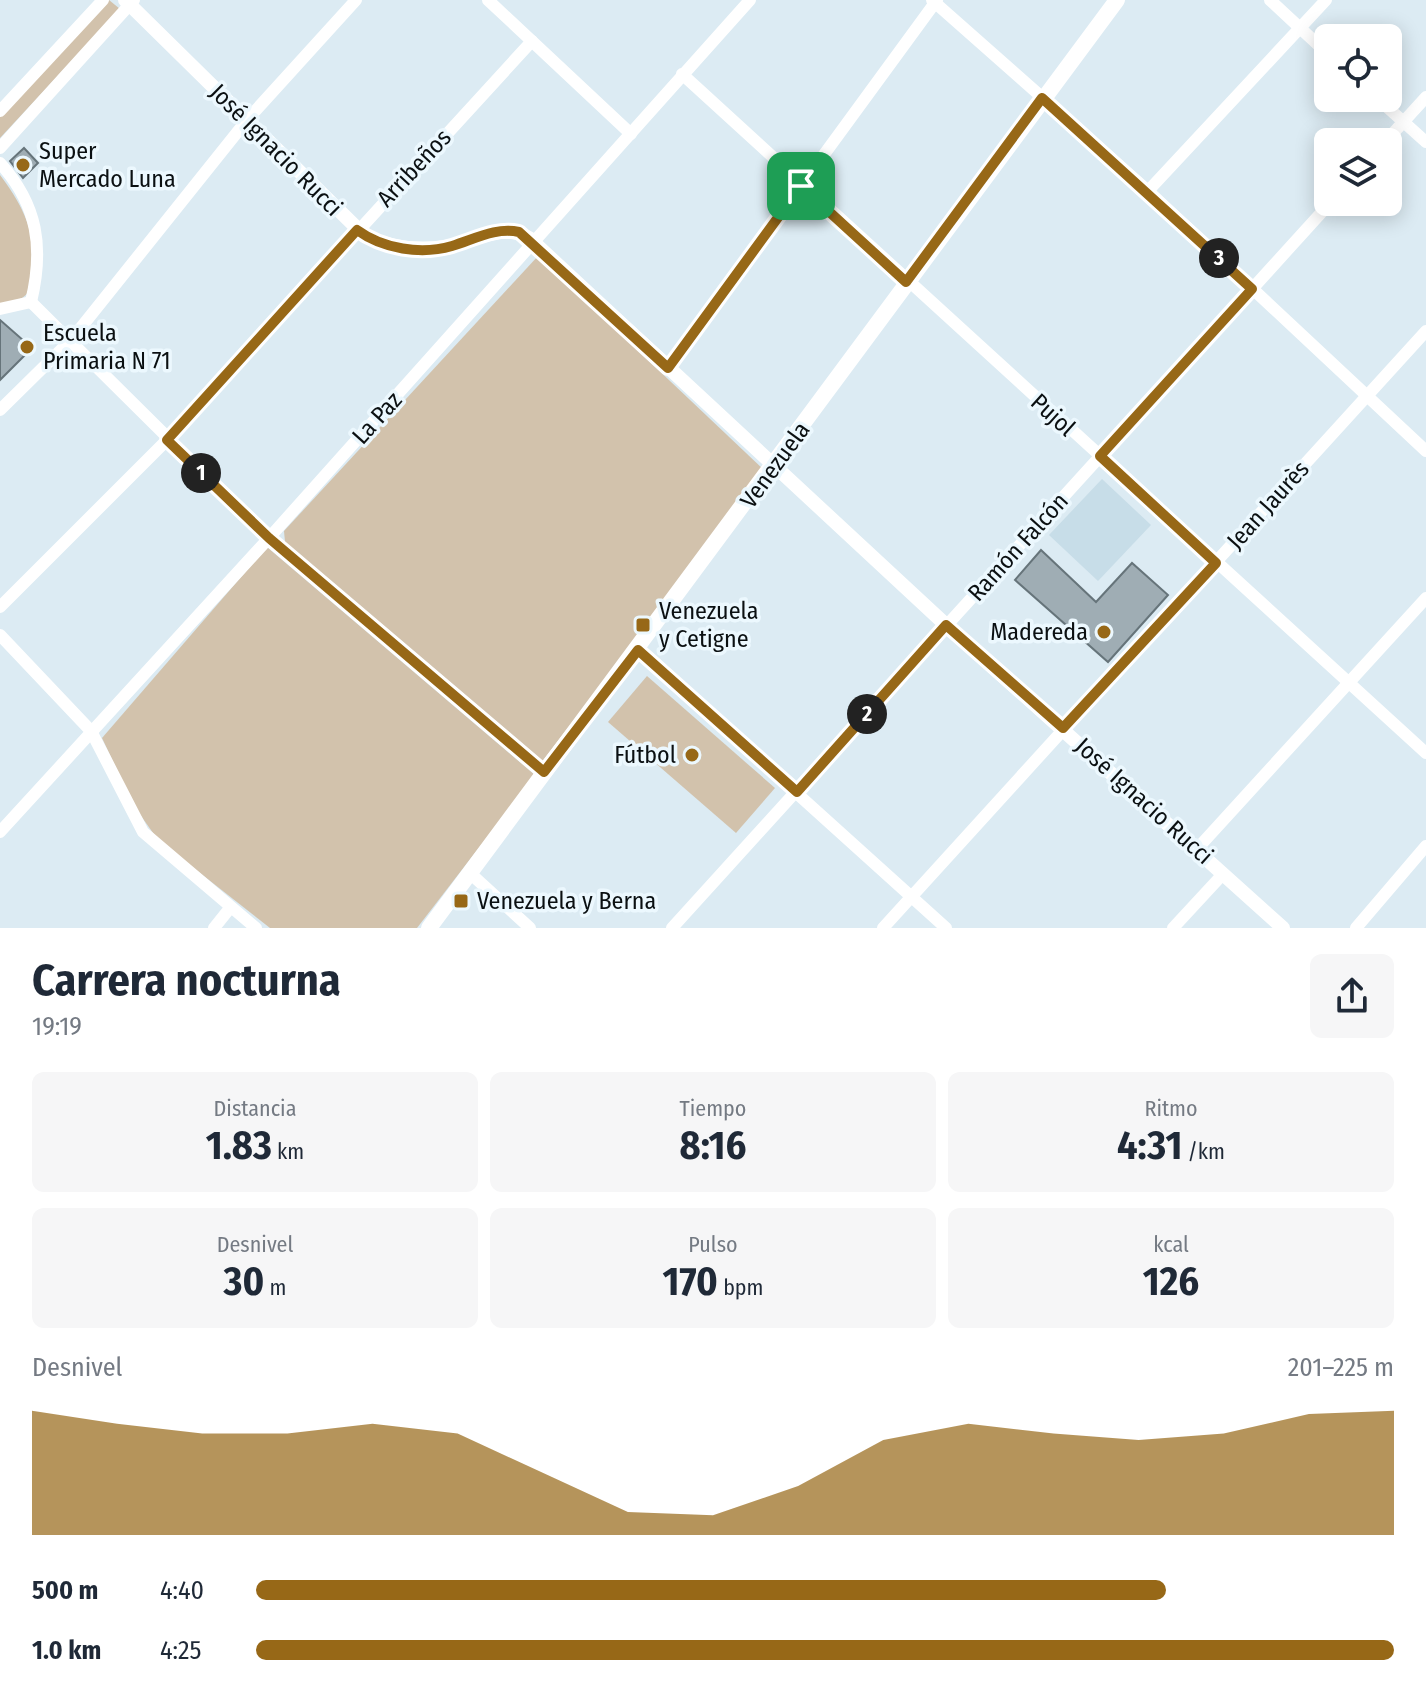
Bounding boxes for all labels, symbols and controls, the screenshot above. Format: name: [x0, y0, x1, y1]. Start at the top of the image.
map controls: [1314, 24, 1402, 216]
button: locate: [1314, 24, 1402, 112]
street label: José Ignacio Rucci: [204, 78, 348, 222]
street label: Arribeños: [371, 124, 457, 212]
button: layers: [1314, 128, 1402, 216]
place label: Super Mercado Luna: [39, 137, 176, 193]
pin: [767, 152, 835, 220]
marker: Super Mercado Luna: [14, 156, 32, 174]
icon: arrive: [779, 164, 823, 208]
pin: 3: [1199, 238, 1239, 278]
text: 3: [1214, 244, 1224, 271]
place label: Escuela Primaria N 71: [43, 319, 171, 375]
marker: Escuela Primaria N 71: [18, 338, 36, 356]
street label: La Paz: [346, 386, 408, 450]
street label: Pujol: [1025, 388, 1081, 442]
street label: Venezuela: [734, 417, 816, 513]
pin: 1: [181, 453, 221, 493]
street label: Jean Jaurès: [1221, 455, 1315, 555]
text: 1: [196, 459, 206, 486]
street label: Ramón Falcón: [962, 487, 1074, 607]
place label: Venezuela y Cetigne: [659, 597, 758, 653]
marker: Venezuela y Cetigne: [634, 616, 652, 634]
place label: Madereda: [990, 618, 1088, 646]
marker: Madereda: [1095, 623, 1113, 641]
pin: 2: [847, 694, 887, 734]
text: 2: [862, 700, 872, 727]
street label: José Ignacio Rucci: [1070, 732, 1218, 870]
place label: Fútbol: [614, 741, 676, 769]
marker: Fútbol: [683, 746, 701, 764]
place label: Venezuela y Berna: [477, 887, 656, 915]
marker: Venezuela y Berna: [452, 892, 470, 910]
text: Carrera nocturna: [32, 954, 341, 1007]
button: share: [1310, 954, 1394, 1038]
text: 19:19: [32, 1011, 82, 1042]
text: Distancia: [214, 1095, 296, 1122]
text: Tiempo: [680, 1095, 746, 1122]
text: Ritmo: [1144, 1095, 1198, 1122]
text: 1.83: [206, 1122, 272, 1170]
text: 8:16: [680, 1122, 746, 1170]
text: 4:31: [1117, 1122, 1182, 1170]
text: km: [272, 1138, 304, 1165]
text: /km: [1182, 1138, 1225, 1165]
text: Desnivel: [217, 1231, 293, 1258]
text: Pulso: [688, 1231, 738, 1258]
text: kcal: [1153, 1231, 1189, 1258]
text: 30: [224, 1258, 264, 1306]
text: 170: [663, 1258, 718, 1306]
text: 126: [1143, 1258, 1199, 1306]
text: m: [264, 1274, 286, 1301]
text: bpm: [718, 1274, 763, 1301]
text: Desnivel: [32, 1352, 122, 1383]
text: 201–225 m: [1288, 1352, 1394, 1383]
text: 500 m: [32, 1575, 98, 1606]
text: 4:40: [160, 1575, 204, 1606]
text: 1.0 km: [32, 1635, 101, 1666]
text: 4:25: [160, 1635, 202, 1666]

